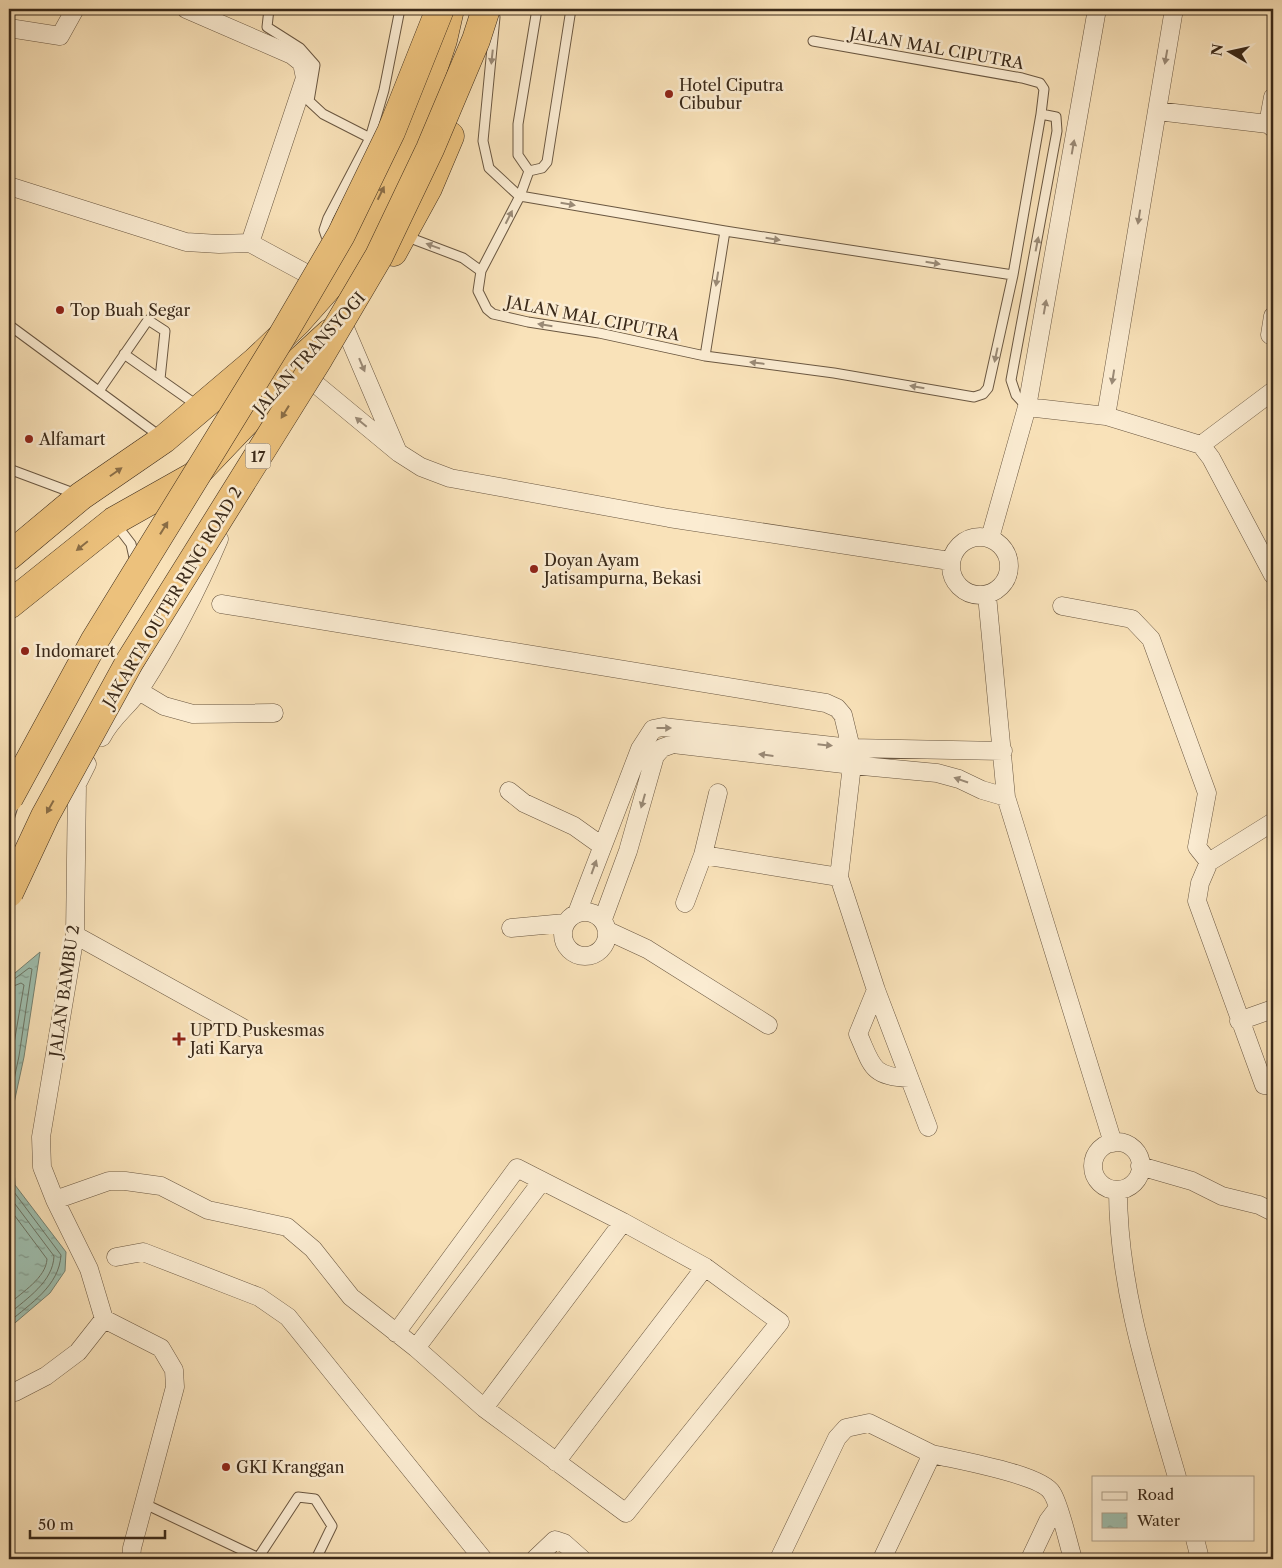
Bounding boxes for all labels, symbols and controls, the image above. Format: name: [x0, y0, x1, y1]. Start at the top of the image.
street label: JALAN MAL CIPUTRA: [845, 22, 1027, 73]
north arrow: [1204, 28, 1254, 78]
text: N: [1207, 43, 1227, 57]
one-way arrow: [1162, 49, 1170, 65]
one-way arrow: [488, 50, 496, 66]
place label: Hotel Ciputra Cibubur: [679, 75, 784, 113]
marker: Hotel Ciputra Cibubur: [663, 88, 675, 100]
one-way arrow: [1070, 139, 1078, 155]
one-way arrow: [377, 186, 385, 200]
one-way arrow: [561, 201, 577, 209]
one-way arrow: [1135, 209, 1143, 225]
one-way arrow: [505, 210, 513, 224]
one-way arrow: [765, 235, 781, 243]
one-way arrow: [1033, 236, 1041, 251]
one-way arrow: [425, 242, 440, 250]
one-way arrow: [926, 259, 942, 267]
one-way arrow: [713, 272, 721, 288]
street label: JALAN TRANSYOGI: [247, 288, 369, 421]
street label: JALAN MAL CIPUTRA: [501, 291, 683, 345]
one-way arrow: [1041, 299, 1049, 315]
place label: Top Buah Segar: [70, 300, 190, 320]
marker: Top Buah Segar: [54, 304, 66, 316]
one-way arrow: [537, 320, 553, 328]
one-way arrow: [992, 347, 1000, 362]
one-way arrow: [358, 358, 366, 372]
one-way arrow: [748, 359, 764, 367]
one-way arrow: [1108, 370, 1116, 386]
one-way arrow: [909, 382, 925, 390]
one-way arrow: [281, 405, 290, 418]
one-way arrow: [355, 417, 367, 428]
place label: Alfamart: [38, 429, 106, 449]
marker: Alfamart: [23, 433, 35, 445]
road number: 17: [246, 444, 270, 468]
one-way arrow: [109, 467, 123, 477]
street label: JAKARTA OUTER RING ROAD 2: [96, 483, 246, 714]
one-way arrow: [159, 522, 168, 535]
one-way arrow: [76, 541, 89, 552]
place label: Doyan Ayam Jatisampurna, Bekasi: [541, 550, 702, 588]
marker: Doyan Ayam Jatisampurna, Bekasi: [528, 563, 540, 575]
place label: Indomaret: [35, 641, 115, 661]
marker: Indomaret: [19, 645, 31, 657]
one-way arrow: [656, 724, 672, 732]
one-way arrow: [817, 741, 833, 749]
one-way arrow: [757, 751, 773, 759]
one-way arrow: [954, 776, 969, 783]
one-way arrow: [638, 794, 646, 809]
one-way arrow: [46, 800, 54, 814]
one-way arrow: [590, 859, 598, 874]
street label: JALAN BAMBU 2: [44, 924, 83, 1061]
place label: UPTD Puskesmas Jati Karya: [187, 1020, 324, 1058]
marker: UPTD Puskesmas Jati Karya: [172, 1032, 186, 1046]
place label: GKI Kranggan: [236, 1457, 344, 1477]
marker: GKI Kranggan: [220, 1461, 232, 1473]
legend: [1092, 1476, 1254, 1540]
text: Road: [1137, 1485, 1174, 1504]
scale bar: [30, 1508, 165, 1540]
text: Water: [1136, 1511, 1181, 1530]
text: 50 m: [38, 1515, 74, 1534]

